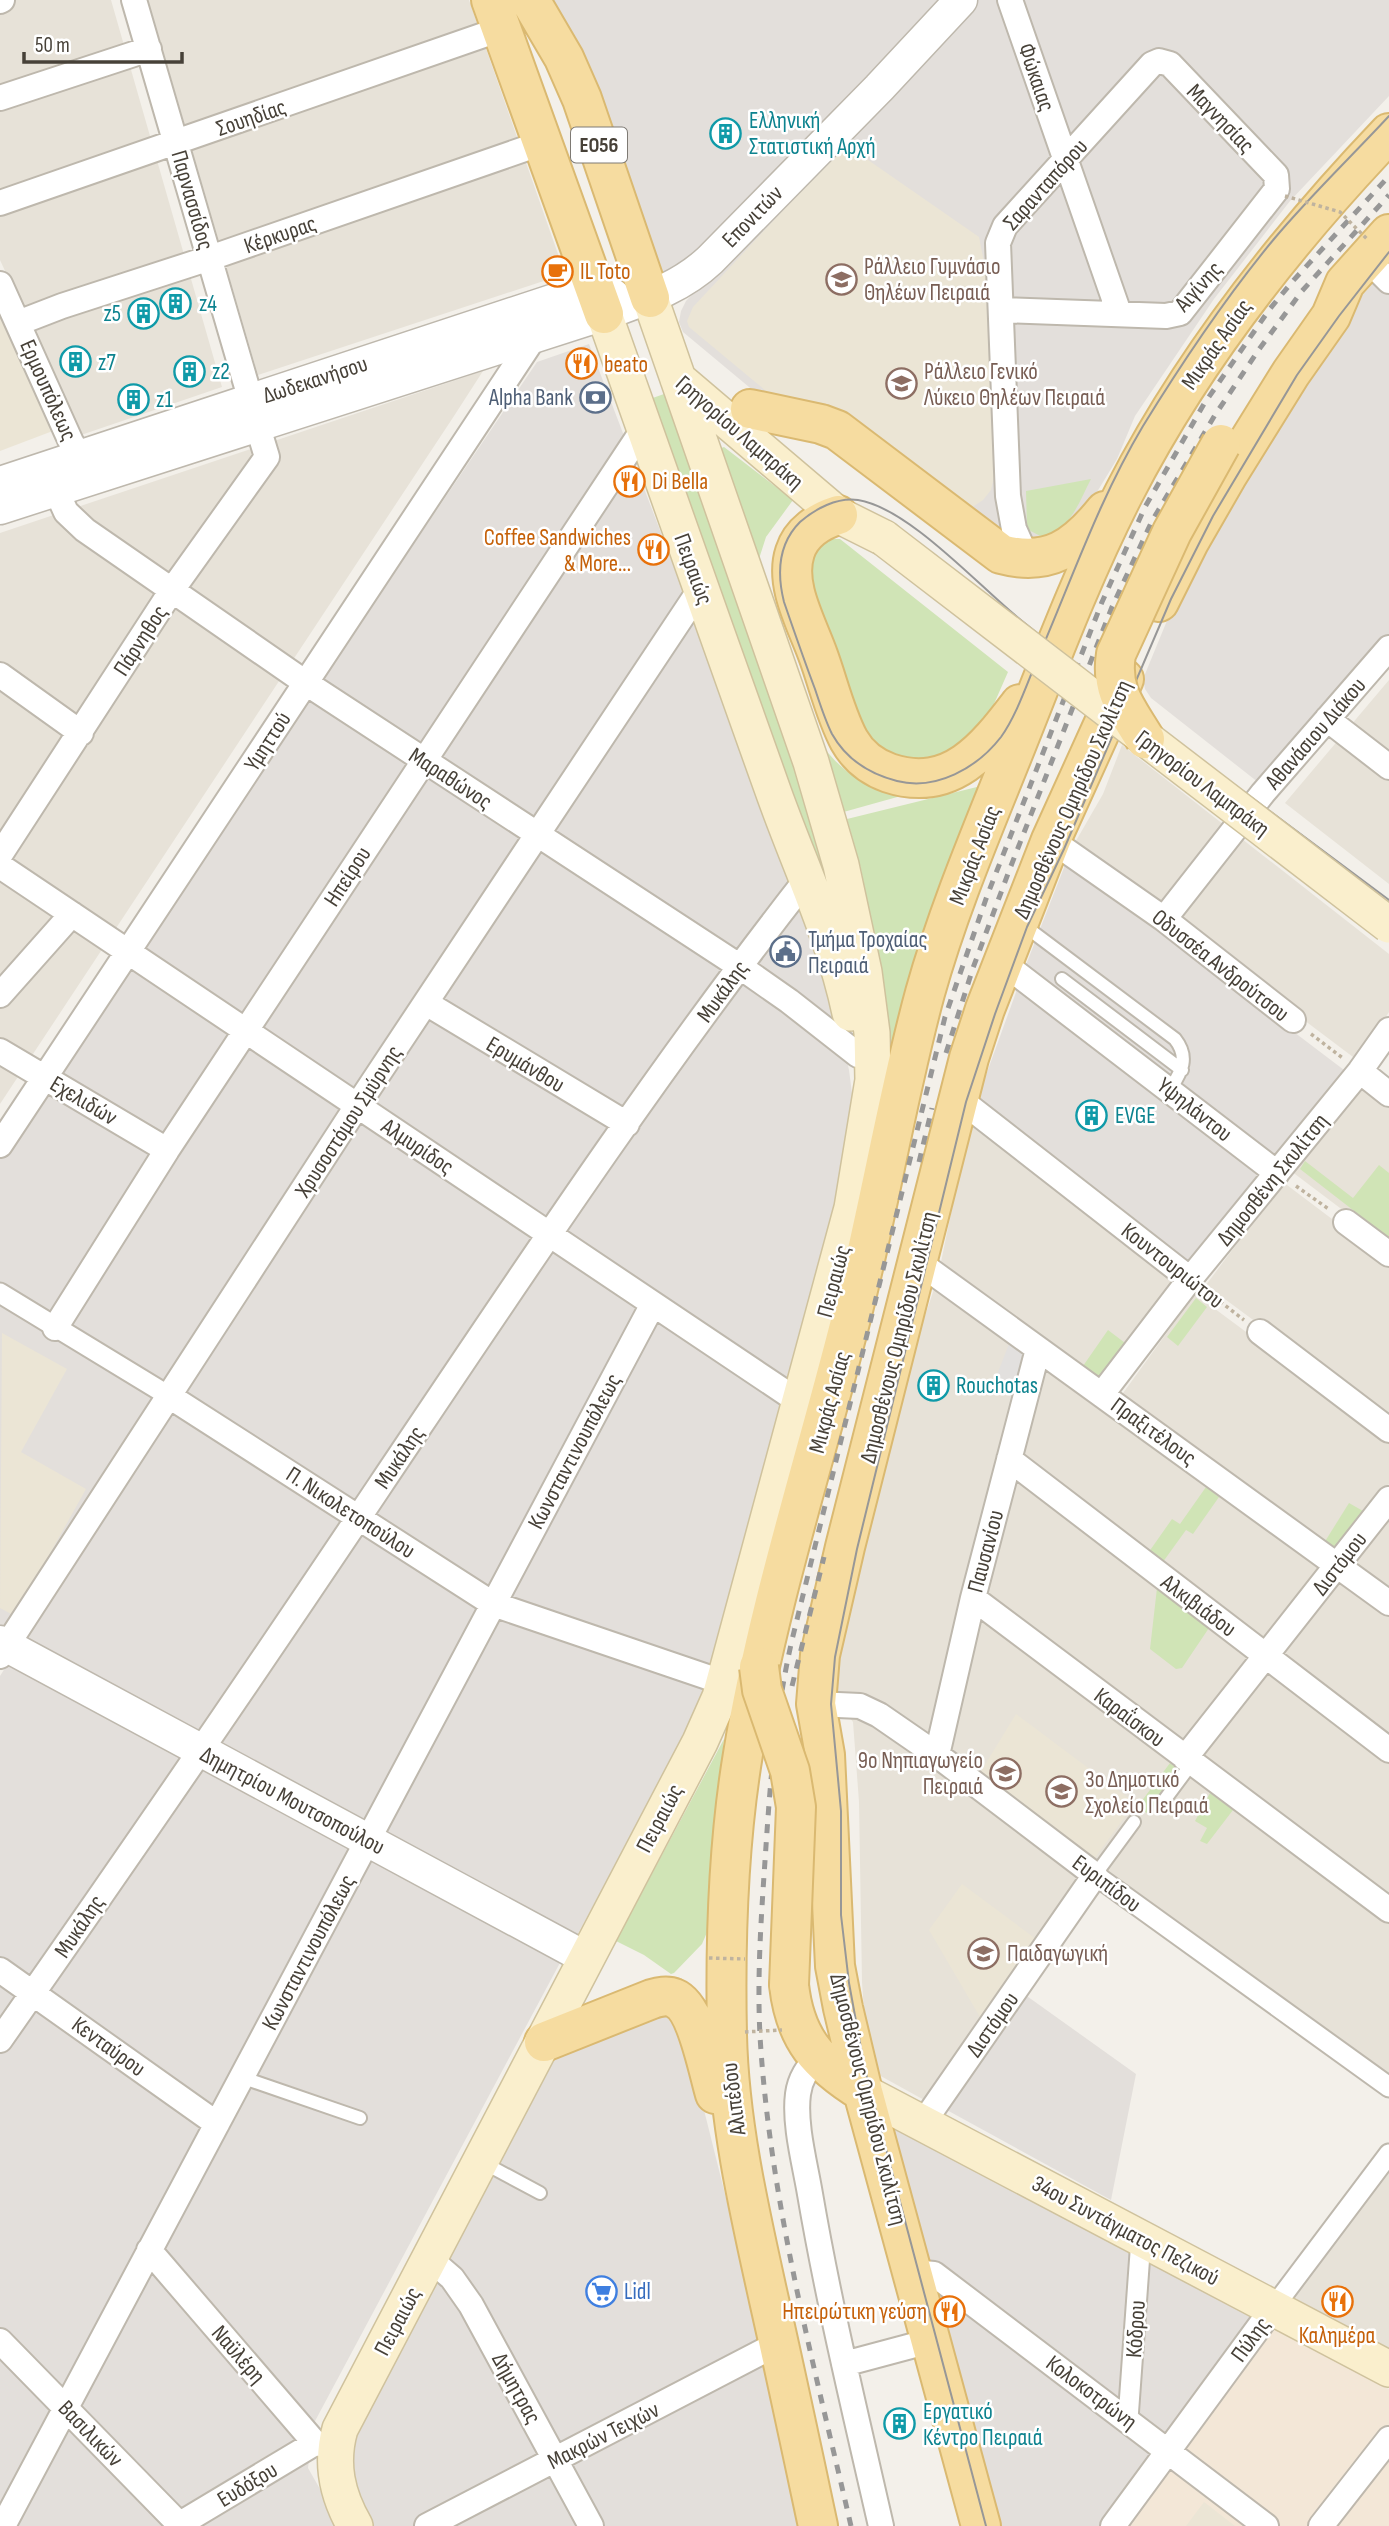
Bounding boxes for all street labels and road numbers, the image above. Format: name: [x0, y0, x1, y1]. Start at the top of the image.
street label: Φώκαιας: [1011, 40, 1061, 115]
street label: Μαγνησίας: [1180, 78, 1260, 159]
street label: Σουηδίας: [213, 93, 290, 143]
road number: ΕΟ56: [571, 128, 627, 162]
street label: Σαρανταπόρου: [997, 133, 1094, 236]
street label: Παρνασσίδος: [164, 147, 220, 253]
street label: Επονιτών: [717, 180, 789, 253]
street label: Κέρκυρας: [240, 210, 320, 260]
street label: Αιγίνης: [1168, 256, 1229, 318]
street label: Μικράς Ασίας: [1175, 294, 1258, 395]
street label: Ερμουπόλεως: [13, 335, 83, 445]
street label: Δωδεκανήσου: [259, 350, 371, 410]
street label: Γρηγορίου Λαμπράκη: [670, 370, 809, 496]
street label: Πειραιώς: [667, 530, 719, 609]
street label: Πάρνηθος: [108, 600, 174, 681]
street label: Αθανάσιου Διάκου: [1259, 672, 1372, 796]
street label: Δημοσθένους Ομηρίδου Σκυλίτση: [1008, 676, 1138, 923]
street label: Υμηττού: [238, 707, 297, 776]
street label: Γρηγορίου Λαμπράκη: [1130, 724, 1275, 843]
street label: Μαραθώνος: [404, 742, 497, 816]
street label: Μικράς Ασίας: [943, 802, 1007, 909]
street label: Ηπείρου: [318, 841, 377, 912]
street label: Οδυσσέα Ανδρούτσου: [1146, 903, 1295, 1028]
street label: Μυκάλης: [691, 955, 755, 1028]
street label: Ερυμάνθου: [481, 1031, 570, 1099]
street label: Χρυσοστόμου Σμύρνης: [289, 1040, 408, 1204]
street label: Εχελιδών: [45, 1070, 122, 1132]
street label: Υψηλάντου: [1151, 1072, 1238, 1148]
street label: Δημοσθένη Σκυλίτση: [1211, 1108, 1335, 1251]
street label: Αλμυρίδος: [375, 1112, 459, 1181]
street label: Δημοσθένους Ομηρίδου Σκυλίτση: [854, 1209, 944, 1466]
street label: Κουντουριώτου: [1115, 1217, 1229, 1315]
street label: Πειραιώς: [811, 1242, 857, 1320]
street label: Μικράς Ασίας: [803, 1348, 857, 1456]
street label: Κωνσταντινουπόλεως: [522, 1369, 628, 1534]
street label: Πραξιτέλους: [1105, 1391, 1202, 1472]
street label: Μυκάλης: [369, 1421, 431, 1494]
street label: Π. Νικολετοπούλου: [281, 1461, 420, 1565]
street label: Παυσανίου: [962, 1507, 1010, 1596]
street label: Διστόμου: [1306, 1526, 1373, 1601]
street label: Αλκιβιάδου: [1154, 1568, 1242, 1643]
street label: Καραΐσκου: [1088, 1682, 1170, 1754]
street label: Δημητρίου Μουτσοπούλου: [196, 1740, 390, 1861]
street label: Πειραιώς: [630, 1779, 690, 1858]
street label: Ευριπίδου: [1066, 1849, 1146, 1919]
street label: Κωνσταντινουπόλεως: [256, 1870, 362, 2035]
street label: Μυκάλης: [49, 1890, 111, 1963]
street label: Δημοσθένους Ομηρίδου Σκυλίτση: [823, 1971, 913, 2228]
street label: Διστόμου: [960, 1987, 1025, 2062]
street label: Κενταύρου: [66, 2011, 151, 2083]
street label: Αλιπέδου: [716, 2061, 752, 2138]
street label: 34ου Συντάγματος Πεζικού: [1027, 2170, 1224, 2292]
street label: Πειραιώς: [368, 2282, 428, 2361]
street label: Κόδρου: [1120, 2299, 1152, 2359]
street label: Πύλης: [1225, 2312, 1277, 2368]
street label: Ναϋλέρη: [205, 2320, 271, 2390]
street label: Δήμητρας: [485, 2348, 547, 2429]
street label: Κολοκοτρώνη: [1040, 2349, 1142, 2436]
street label: Βασιλικών: [52, 2395, 129, 2473]
street label: Μακρών Τειχών: [543, 2396, 664, 2476]
street label: Ευδόξου: [212, 2456, 283, 2514]

